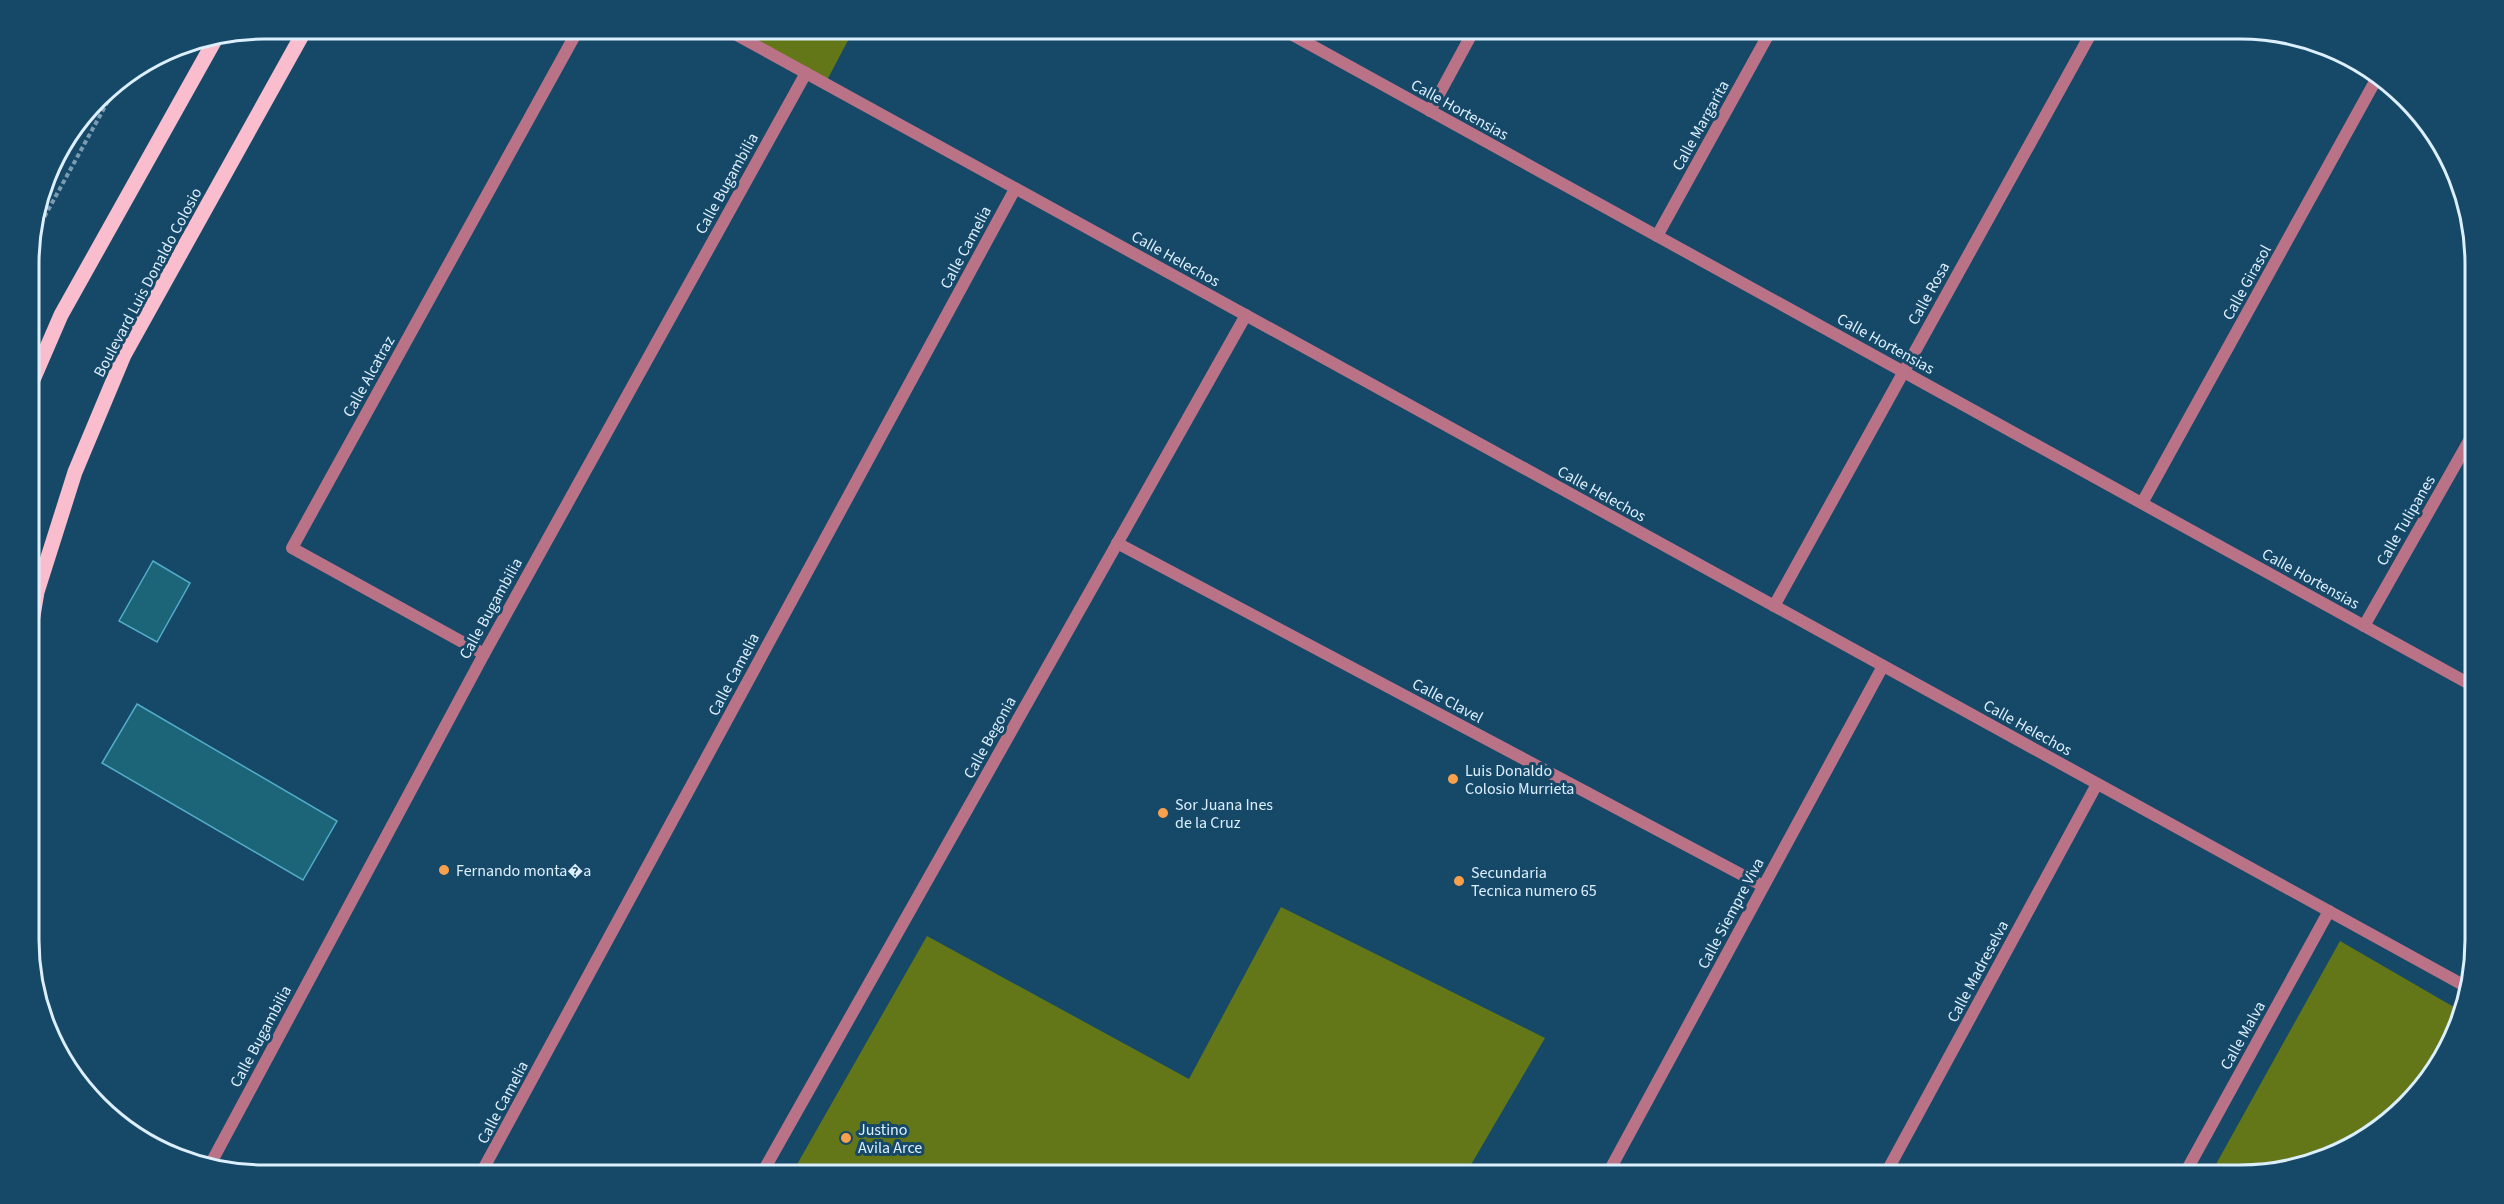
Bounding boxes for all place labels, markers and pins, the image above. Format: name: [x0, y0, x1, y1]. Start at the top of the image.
place label: Luis Donaldo Colosio Murrieta: [1465, 760, 1574, 800]
marker: Luis Donaldo Colosio Murrieta: [1446, 772, 1460, 786]
place label: Sor Juana Ines de la Cruz: [1175, 794, 1273, 834]
marker: Sor Juana Ines de la Cruz: [1156, 806, 1170, 820]
place label: Fernando monta�a: [456, 860, 591, 882]
place label: Secundaria Tecnica numero 65: [1471, 862, 1597, 902]
marker: Fernando monta�a: [437, 863, 451, 877]
marker: Secundaria Tecnica numero 65: [1452, 874, 1466, 888]
place label: Justino Avila Arce: [858, 1119, 922, 1159]
marker: Justino Avila Arce: [839, 1131, 853, 1145]

